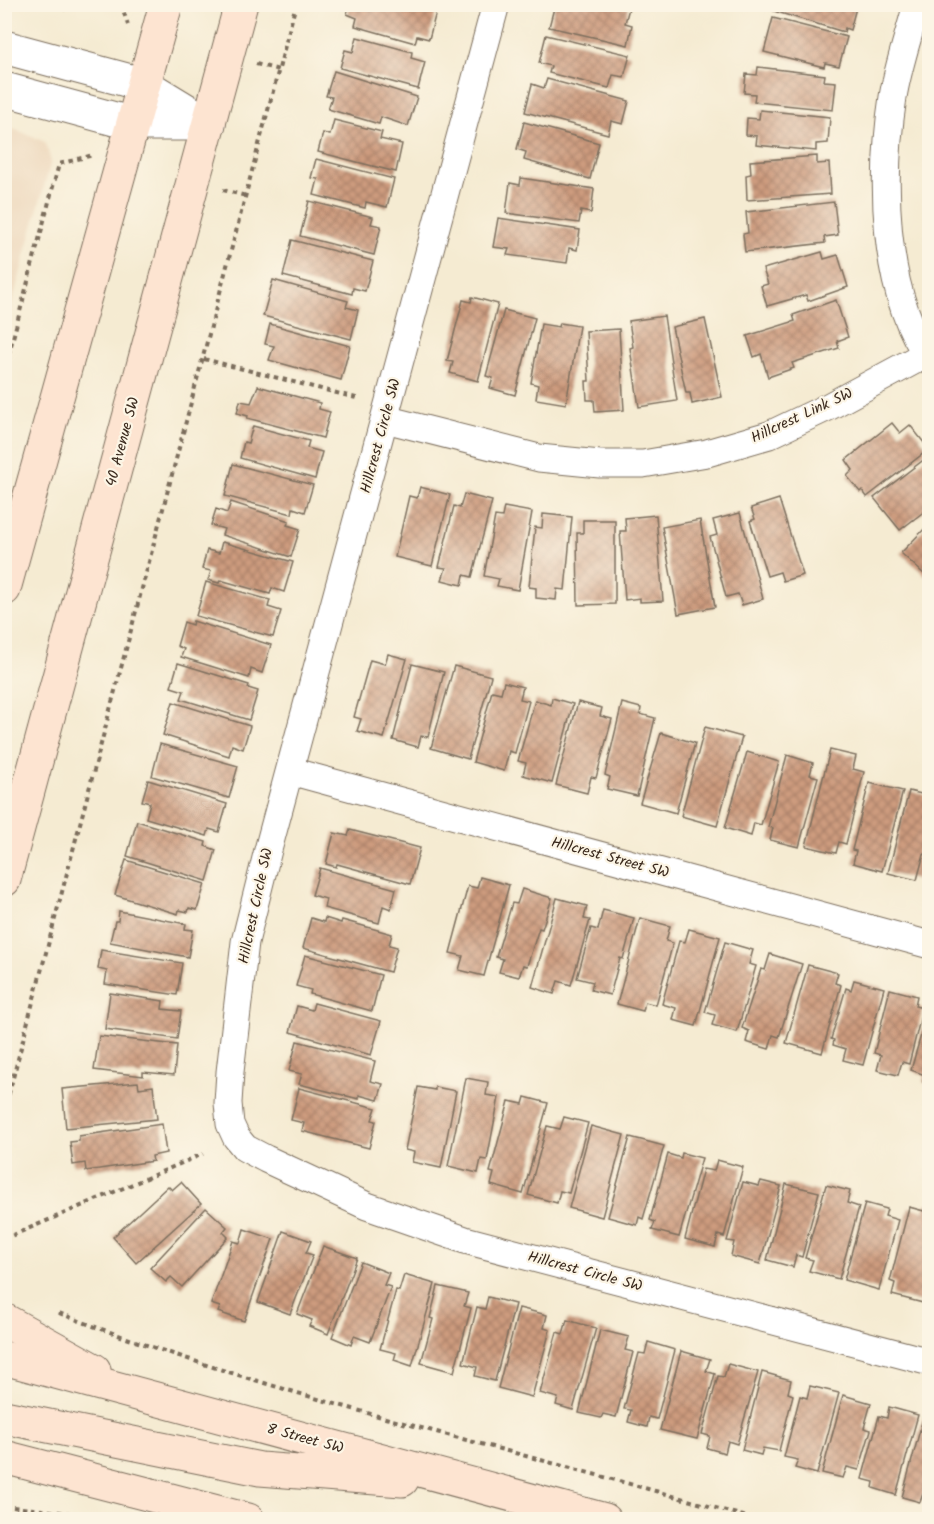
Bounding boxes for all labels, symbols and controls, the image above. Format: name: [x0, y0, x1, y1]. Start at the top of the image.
street label: Hillcrest Circle SW: [354, 376, 408, 496]
street label: Hillcrest Link SW: [747, 382, 857, 450]
street label: 40 Avenue SW: [100, 394, 147, 489]
street label: Hillcrest Street SW: [548, 831, 672, 885]
street label: Hillcrest Circle SW: [232, 846, 280, 966]
street label: Hillcrest Circle SW: [525, 1245, 645, 1299]
street label: 8 Street SW: [264, 1417, 346, 1461]

